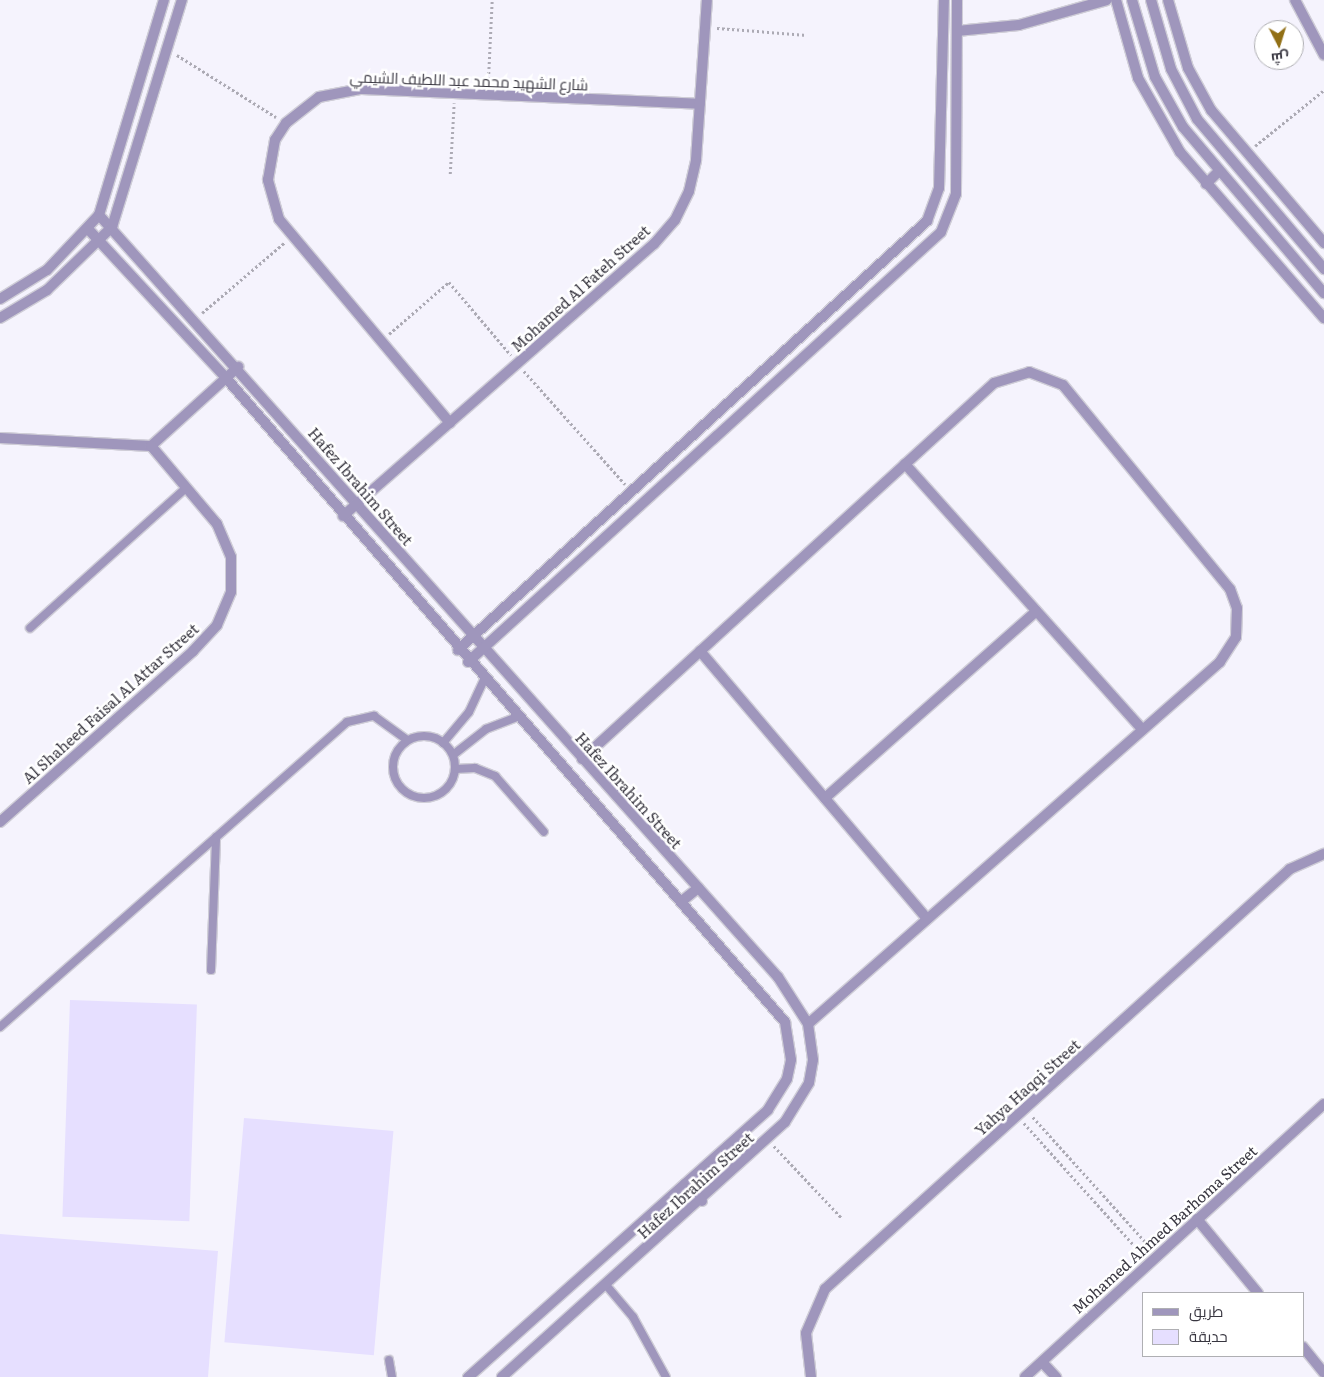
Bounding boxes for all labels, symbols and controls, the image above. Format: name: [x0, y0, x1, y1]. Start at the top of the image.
north arrow: [1254, 20, 1304, 70]
text: ش: [1270, 48, 1290, 70]
street label: شارع الشهيد محمد عبد اللطيف الشيمي: [349, 67, 589, 93]
street label: Mohamed Al Fateh Street: [507, 221, 653, 355]
street label: Hafez Ibrahim Street: [305, 423, 417, 549]
street label: Al Shaheed Faisal Al Attar Street: [18, 619, 202, 787]
street label: Hafez Ibrahim Street: [572, 728, 686, 852]
street label: Yahya Haqqi Street: [971, 1035, 1083, 1139]
street label: Hafez Ibrahim Street: [633, 1128, 757, 1242]
street label: Mohamed Ahmed Barhoma Street: [1068, 1141, 1260, 1317]
legend: [1142, 1292, 1304, 1357]
text: طريق: [1189, 1299, 1223, 1322]
text: حديقة: [1189, 1324, 1228, 1347]

